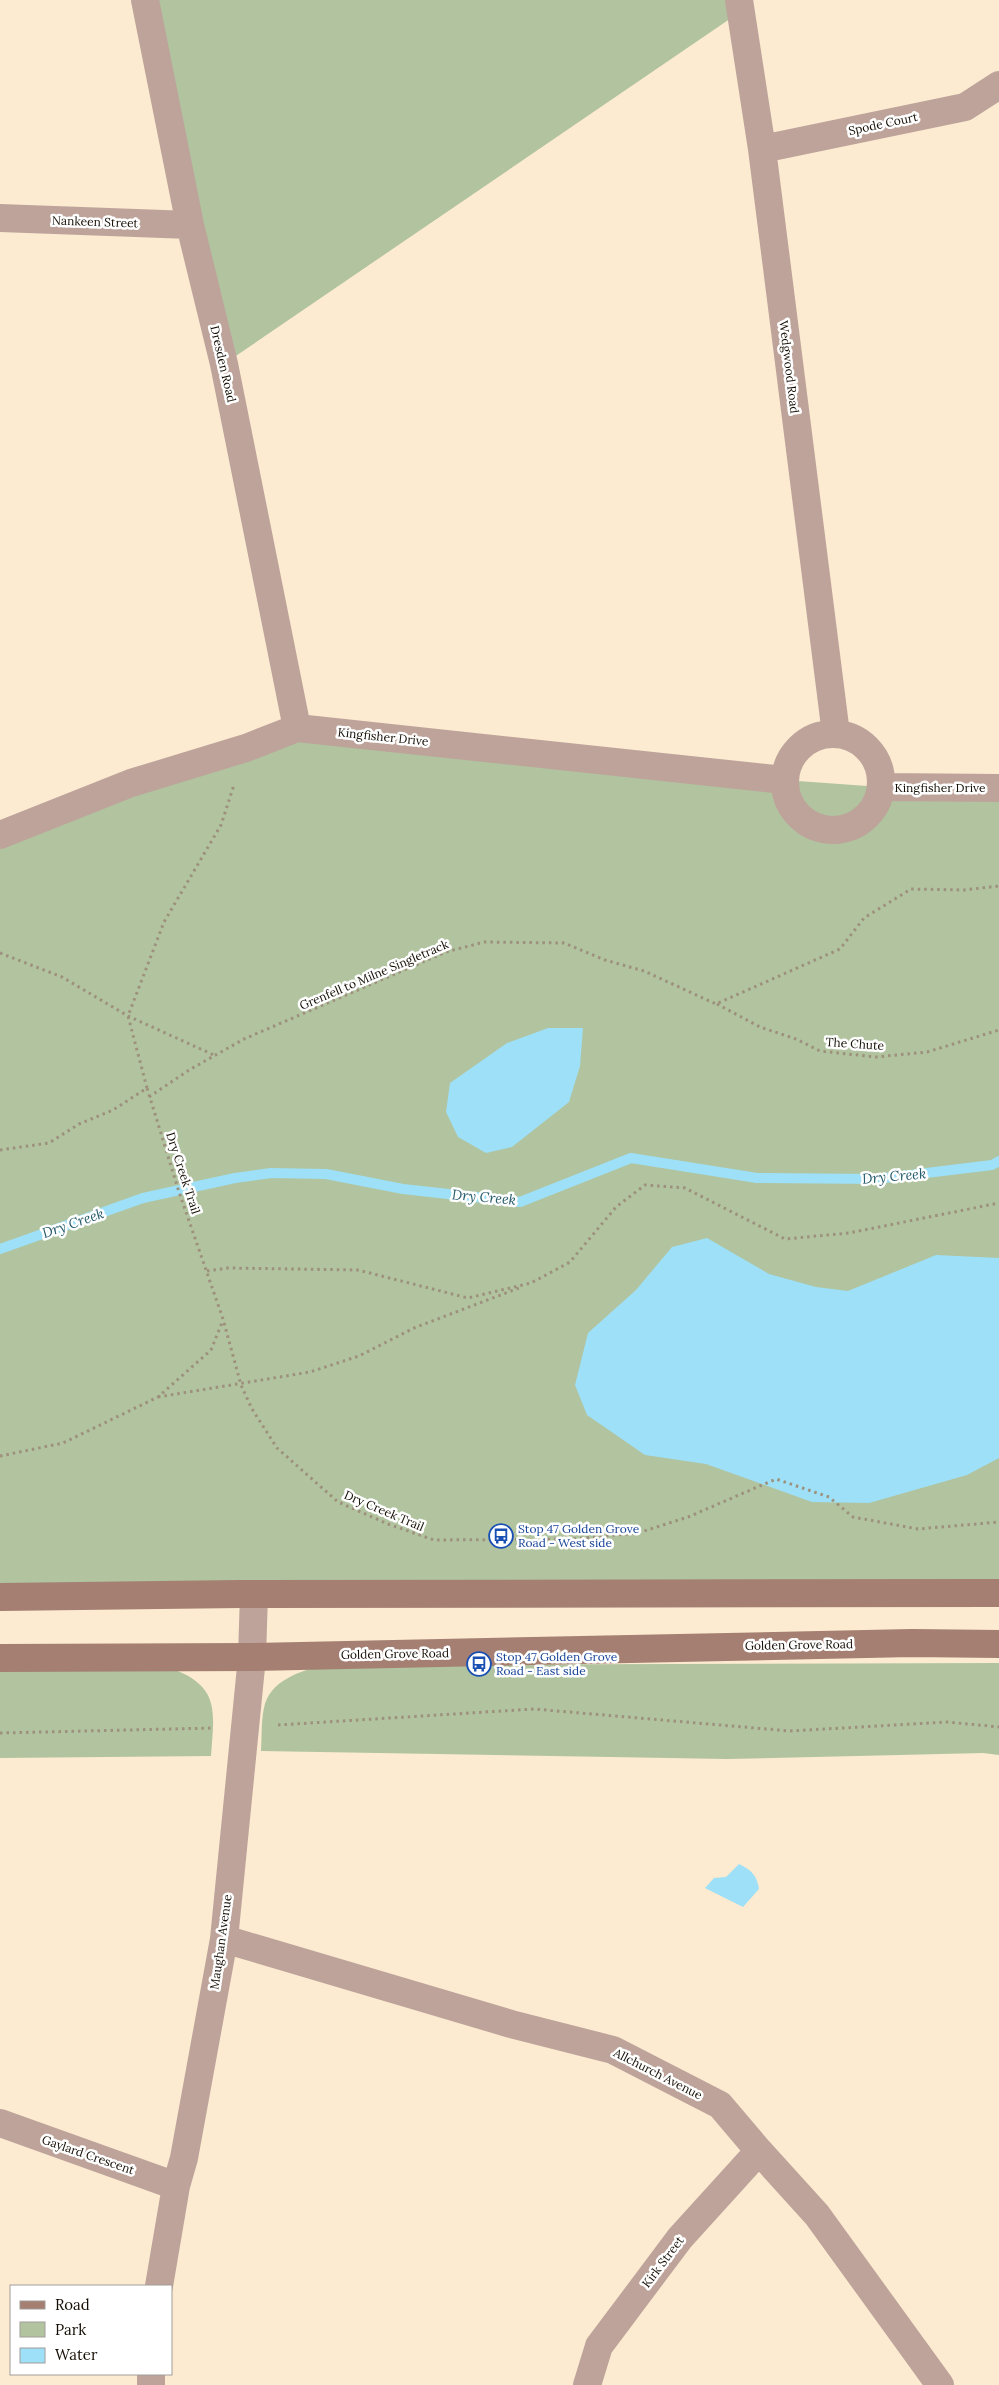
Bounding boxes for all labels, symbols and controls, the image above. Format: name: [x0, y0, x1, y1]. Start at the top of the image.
street label: Spode Court: [847, 109, 919, 138]
street label: Nankeen Street: [52, 212, 139, 231]
street label: Wedgwood Road: [776, 320, 803, 414]
street label: Dresden Road: [207, 324, 240, 404]
street label: Kingfisher Drive: [337, 724, 430, 749]
street label: Kingfisher Drive: [894, 780, 986, 795]
street label: Grenfell to Milne Singletrack: [297, 936, 451, 1013]
street label: The Chute: [825, 1034, 885, 1053]
street label: Dry Creek Trail: [163, 1130, 204, 1216]
water label: Dry Creek: [861, 1164, 927, 1188]
water label: Dry Creek: [451, 1185, 517, 1209]
water label: Dry Creek: [40, 1204, 106, 1242]
street label: Dry Creek Trail: [342, 1487, 426, 1534]
place label: Stop 47 Golden Grove Road - West side: [518, 1521, 640, 1550]
bus stop icon: Stop 47 Golden Grove Road - West side: [488, 1523, 514, 1549]
street label: Golden Grove Road: [745, 1636, 853, 1653]
street label: Golden Grove Road: [341, 1645, 449, 1662]
place label: Stop 47 Golden Grove Road - East side: [496, 1649, 618, 1678]
bus stop icon: Stop 47 Golden Grove Road - East side: [466, 1651, 492, 1677]
street label: Maughan Avenue: [206, 1893, 235, 1990]
street label: Allchurch Avenue: [611, 2044, 705, 2103]
street label: Gaylard Crescent: [40, 2132, 137, 2177]
street label: Kirk Street: [638, 2233, 687, 2290]
legend: [10, 2285, 172, 2375]
text: Road: [55, 2295, 90, 2314]
text: Park: [55, 2320, 86, 2339]
text: Water: [55, 2345, 98, 2364]

